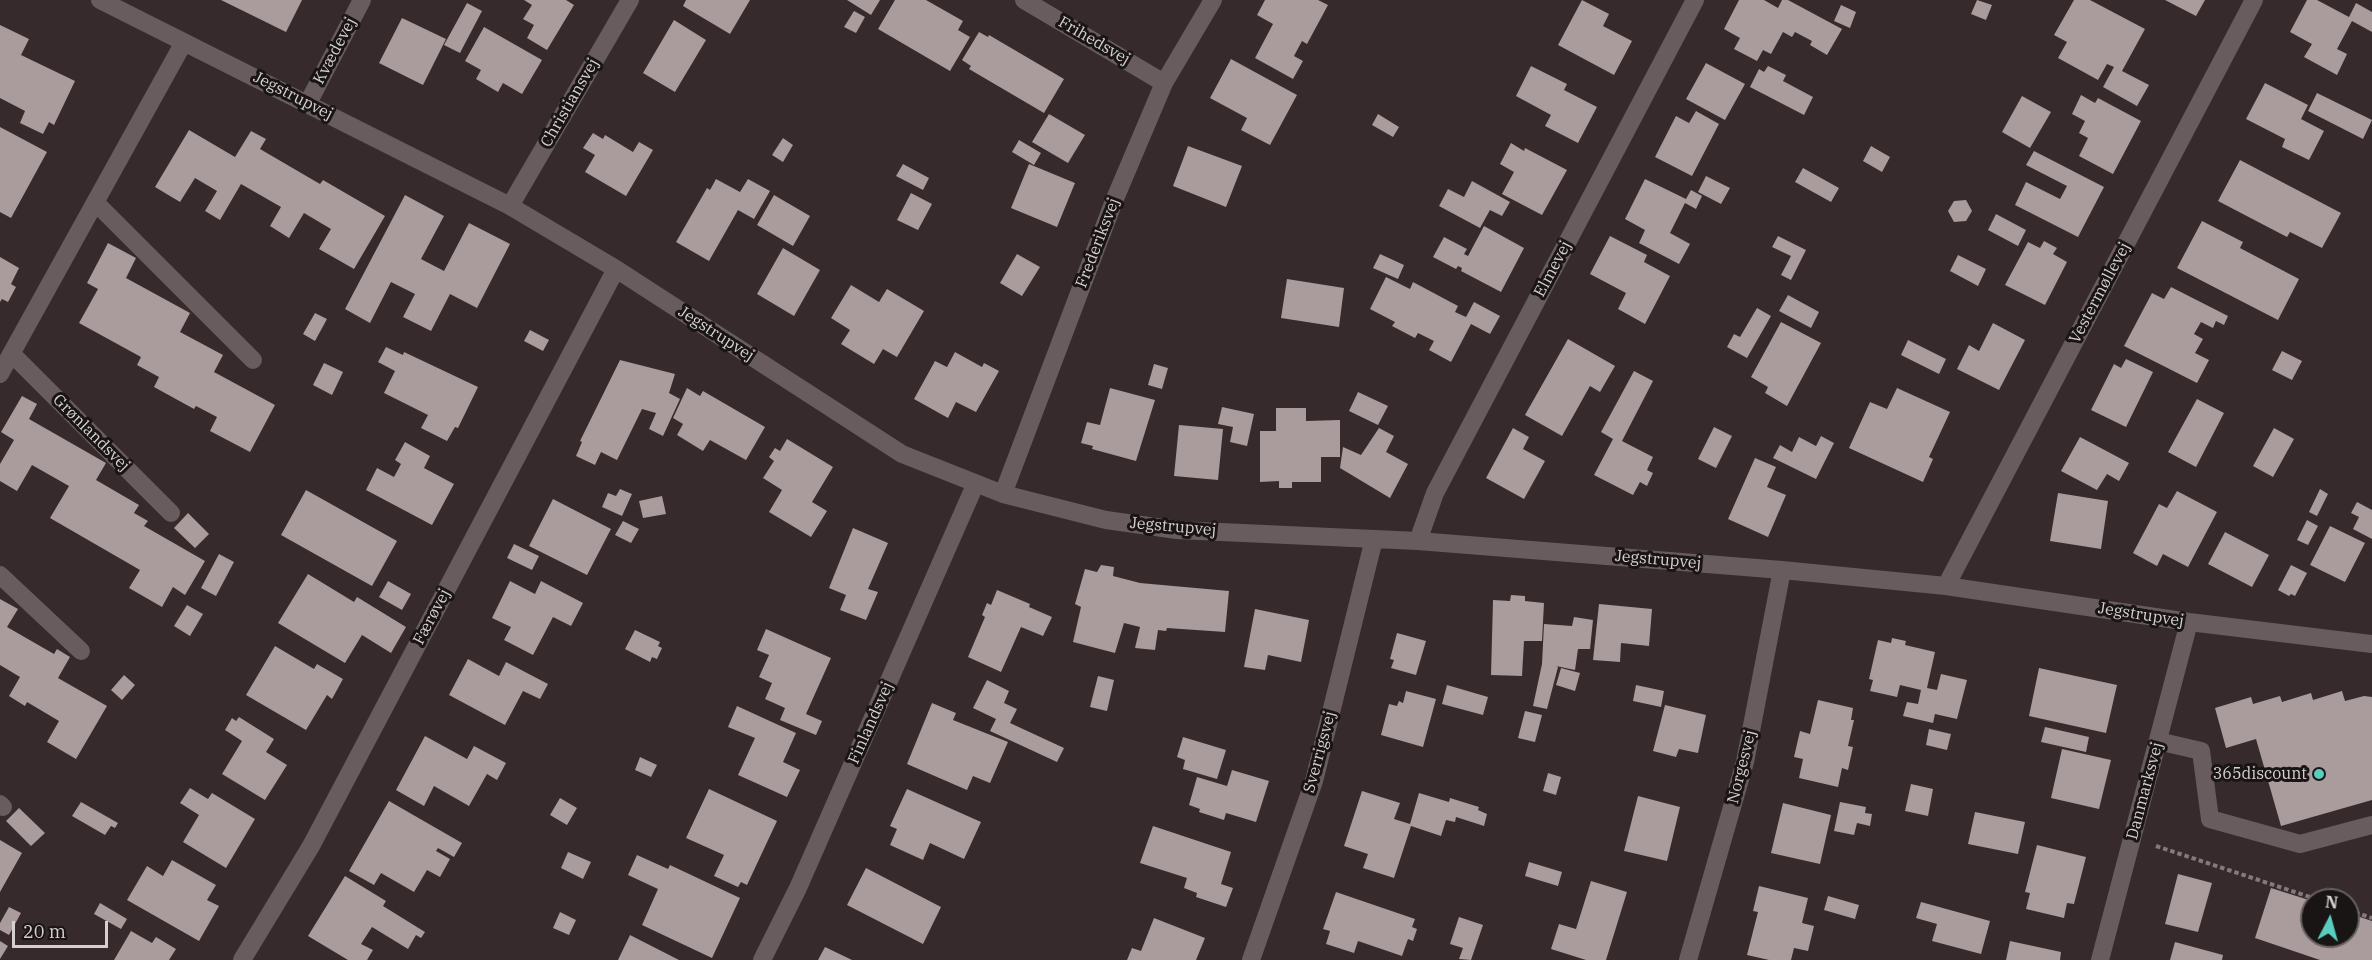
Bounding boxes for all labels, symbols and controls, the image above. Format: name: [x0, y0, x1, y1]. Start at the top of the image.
street label: Frihedsvej: [1055, 13, 1133, 69]
street label: Kvædevej: [309, 14, 361, 88]
street label: Christiansvej: [537, 55, 603, 151]
street label: Jegstrupvej: [250, 68, 336, 124]
street label: Frederiksvej: [1072, 195, 1124, 291]
street label: Elmevej: [1530, 238, 1576, 300]
street label: Vestermøllevej: [2065, 239, 2135, 347]
street label: Jegstrupvej: [674, 302, 758, 366]
street label: Grønlandsvej: [49, 391, 133, 475]
street label: Jegstrupvej: [1129, 514, 1217, 540]
street label: Jegstrupvej: [1614, 547, 1702, 573]
street label: Færøvej: [409, 586, 455, 648]
street label: Jegstrupvej: [2097, 599, 2185, 631]
street label: Finlandsvej: [844, 679, 898, 767]
street label: Sverrigsvej: [1300, 709, 1340, 795]
street label: Norgesvej: [1724, 728, 1760, 806]
street label: Danmarksvej: [2123, 740, 2167, 842]
place label: 365discount: [2213, 764, 2307, 784]
marker: 365discount: [2312, 767, 2326, 781]
north arrow: [2300, 888, 2360, 948]
text: N: [2324, 891, 2339, 913]
scale bar: [15, 909, 111, 947]
text: 20 m: [23, 920, 66, 943]

